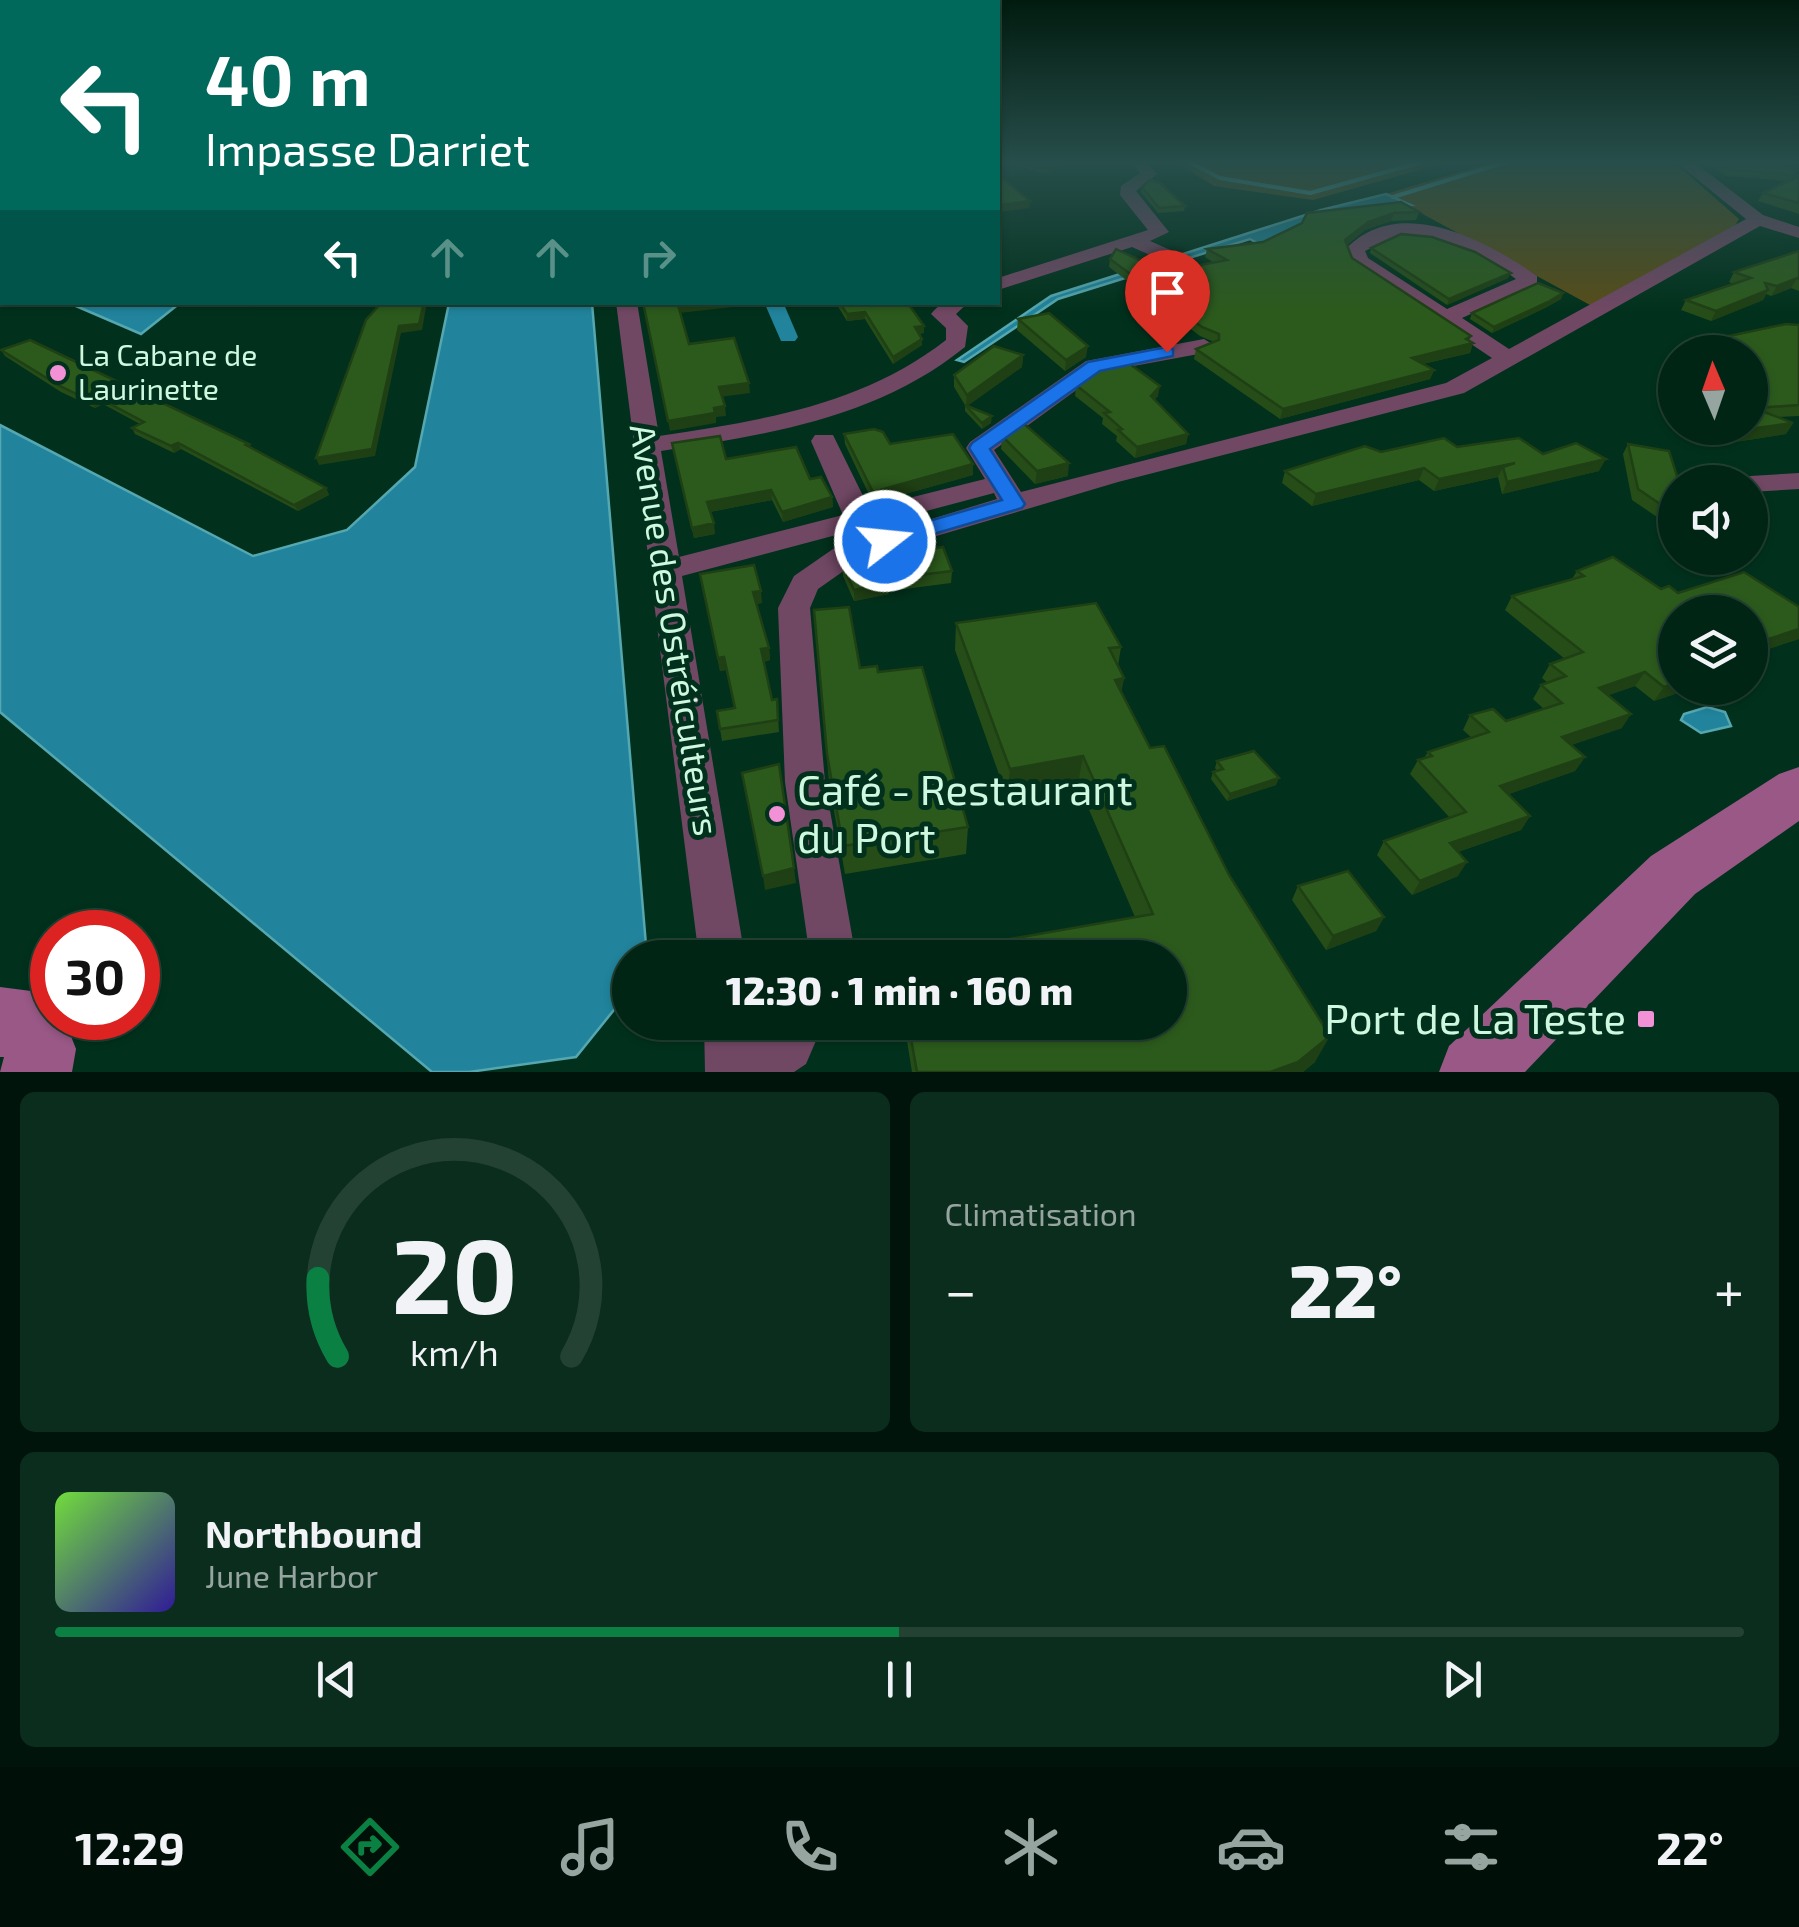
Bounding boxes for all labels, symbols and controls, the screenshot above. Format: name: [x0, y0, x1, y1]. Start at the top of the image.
text: 40 m: [205, 36, 371, 120]
icon: left: [40, 40, 170, 170]
text: Impasse Darriet: [205, 121, 530, 175]
icon: left: [315, 230, 370, 285]
icon: ahead: [420, 230, 475, 285]
icon: ahead: [525, 230, 580, 285]
icon: right: [630, 230, 685, 285]
pin: [1125, 250, 1210, 353]
icon: arrive: [1140, 265, 1195, 320]
north arrow: [1658, 335, 1768, 445]
map controls: [1658, 335, 1768, 705]
place label: La Cabane de Laurinette: [78, 336, 257, 406]
marker: La Cabane de Laurinette: [47, 362, 69, 384]
street label: Avenue des Ostréiculteurs: [623, 421, 729, 839]
button: sound: [1658, 465, 1768, 575]
position arrow: [833, 489, 937, 593]
button: layers: [1658, 595, 1768, 705]
place label: Café - Restaurant du Port: [797, 763, 1133, 861]
marker: Café - Restaurant du Port: [766, 803, 788, 825]
speed limit sign: 30: [30, 910, 160, 1040]
text: 12:30 · 1 min · 160 m: [726, 967, 1073, 1013]
place label: Port de La Teste: [1324, 992, 1626, 1042]
marker: Port de La Teste: [1635, 1008, 1657, 1030]
text: Climatisation: [945, 1194, 1137, 1232]
text: 20: [392, 1210, 518, 1335]
text: 22°: [1288, 1243, 1402, 1333]
text: −: [945, 1256, 977, 1322]
text: +: [1714, 1256, 1744, 1322]
text: km/h: [410, 1330, 499, 1373]
text: Northbound: [205, 1510, 423, 1556]
text: June Harbor: [205, 1556, 378, 1594]
icon: previous: [309, 1652, 364, 1707]
icon: pause: [872, 1652, 927, 1707]
icon: next: [1435, 1652, 1490, 1707]
icon: directions: [335, 1812, 405, 1882]
icon: music: [555, 1812, 625, 1882]
icon: phone: [775, 1812, 845, 1882]
icon: climate: [996, 1812, 1066, 1882]
icon: car: [1216, 1812, 1286, 1882]
icon: filters: [1436, 1812, 1506, 1882]
text: 12:29: [75, 1820, 185, 1874]
text: 22°: [1656, 1820, 1724, 1874]

